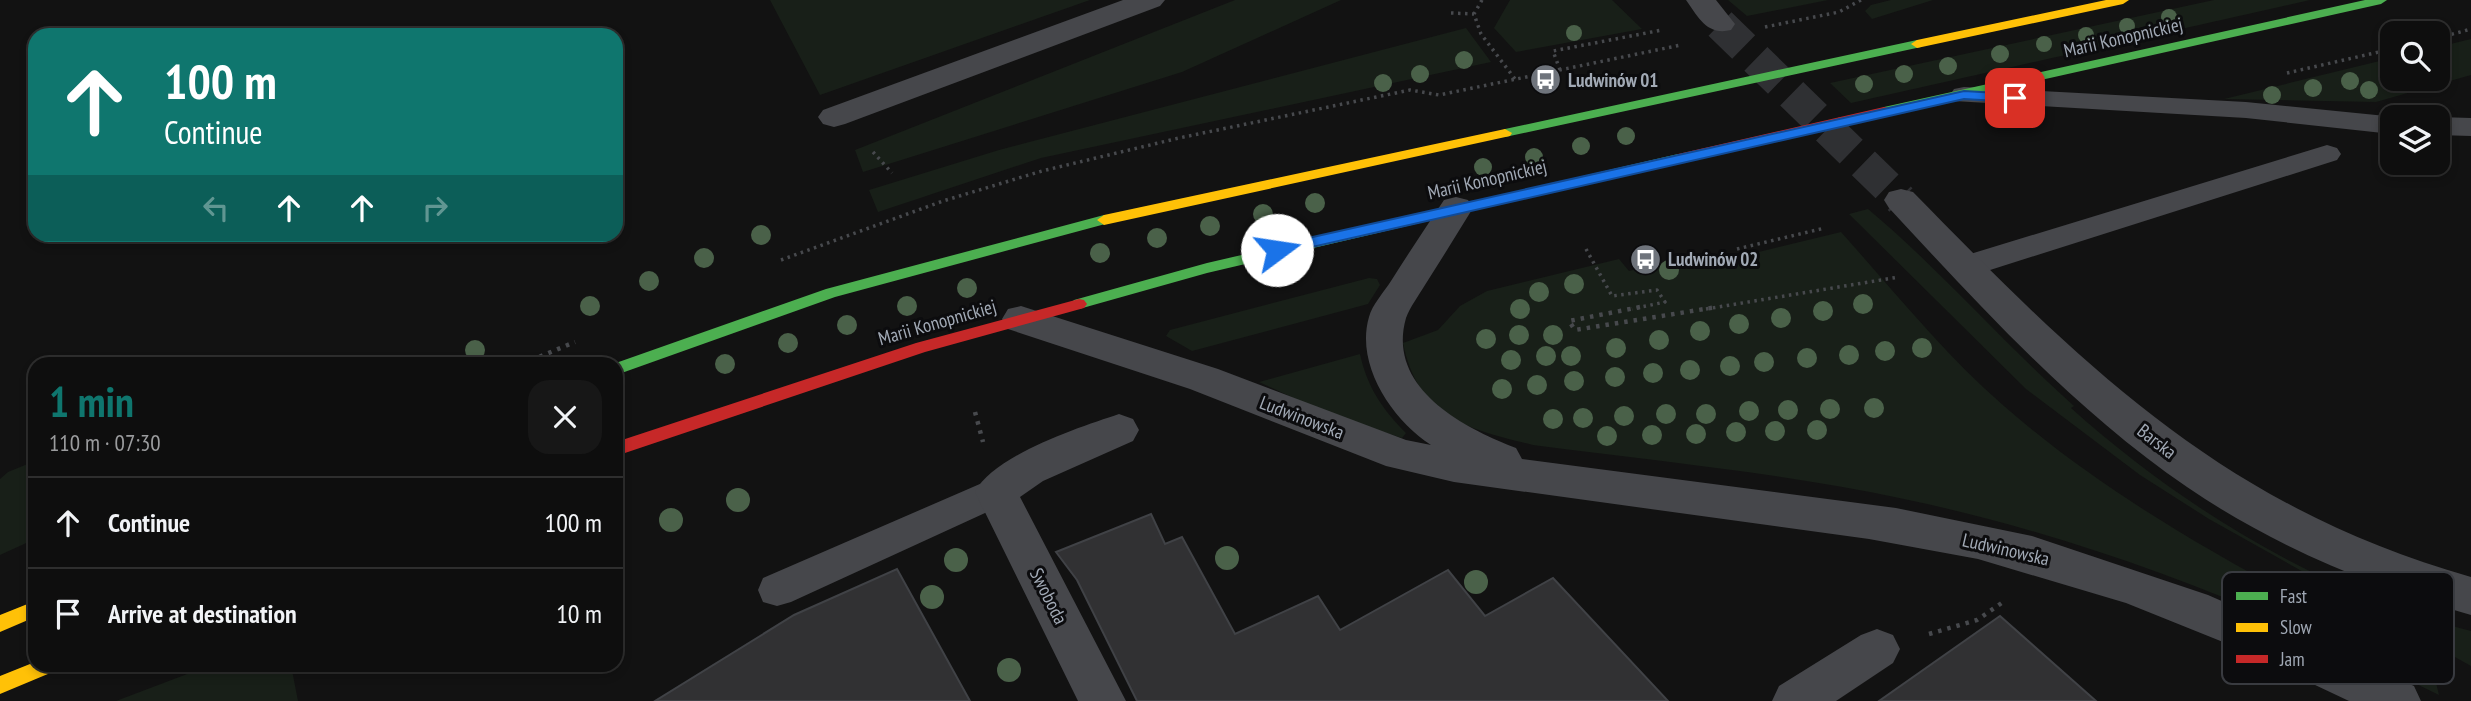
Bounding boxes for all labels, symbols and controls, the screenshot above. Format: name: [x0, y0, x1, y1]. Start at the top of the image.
street label: Marii Konopnickiej: [2061, 12, 2185, 62]
map controls: [2380, 21, 2450, 175]
button: search: [2380, 21, 2450, 91]
text: 100 m: [164, 49, 277, 113]
icon: ahead: [49, 56, 140, 147]
bus stop icon: Ludwinów 01: [1528, 63, 1562, 97]
place label: Ludwinów 01: [1568, 68, 1658, 92]
pin: [1985, 68, 2045, 128]
icon: arrive: [1996, 79, 2034, 117]
button: layers: [2380, 105, 2450, 175]
text: Continue: [164, 111, 263, 153]
street label: Marii Konopnickiej: [1425, 154, 1549, 204]
icon: left: [197, 189, 235, 227]
icon: ahead: [270, 189, 308, 227]
icon: ahead: [343, 189, 381, 227]
icon: right: [416, 189, 454, 227]
position arrow: [1240, 213, 1314, 287]
bus stop icon: Ludwinów 02: [1628, 242, 1662, 276]
place label: Ludwinów 02: [1668, 247, 1758, 271]
street label: Marii Konopnickiej: [875, 294, 999, 350]
text: 1 min: [49, 374, 134, 429]
button: close: [528, 380, 602, 454]
street label: Ludwinowska: [1256, 390, 1348, 444]
street label: Barska: [2133, 418, 2181, 464]
text: 110 m · 07:30: [49, 428, 161, 457]
icon: ahead: [49, 504, 87, 542]
text: Continue: [108, 506, 190, 539]
text: 100 m: [544, 506, 602, 539]
street label: Ludwinowska: [1960, 527, 2052, 571]
street label: Swoboda: [1025, 564, 1073, 628]
legend: [2222, 572, 2454, 684]
text: Fast: [2280, 584, 2308, 608]
icon: arrive: [49, 595, 87, 633]
text: Arrive at destination: [108, 597, 297, 630]
text: 10 m: [556, 597, 602, 630]
text: Slow: [2280, 615, 2313, 639]
text: Jam: [2279, 647, 2305, 671]

